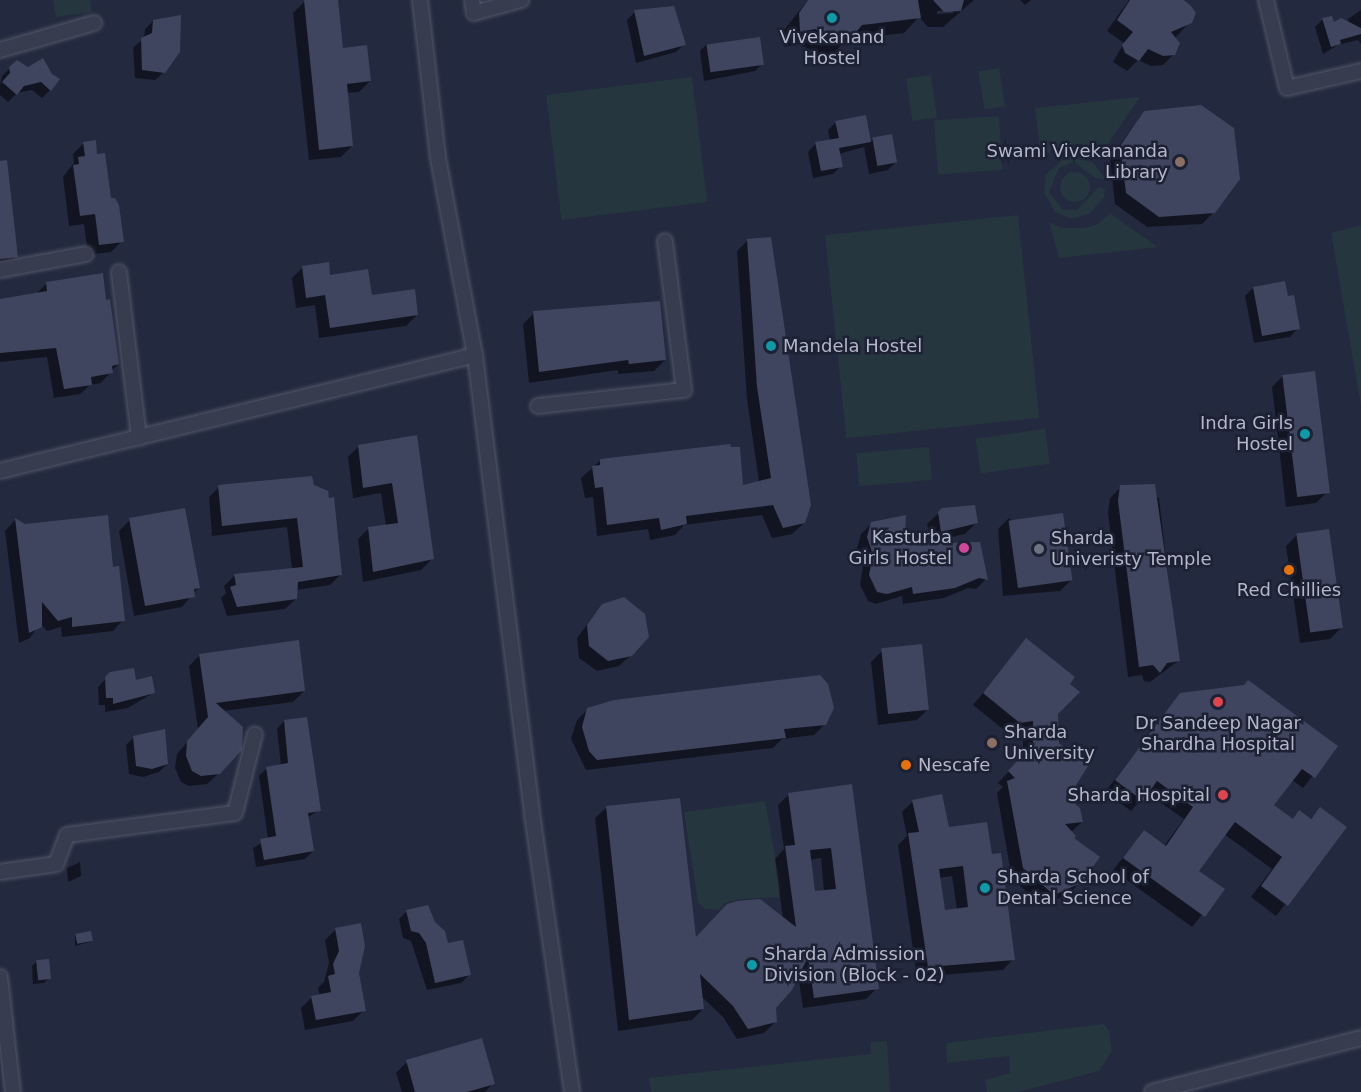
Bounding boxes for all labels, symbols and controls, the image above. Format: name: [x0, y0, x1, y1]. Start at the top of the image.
marker: Vivekanand Hostel: [825, 11, 839, 25]
place label: Vivekanand Hostel: [779, 27, 885, 70]
place label: Swami Vivekananda Library: [986, 141, 1168, 184]
marker: Swami Vivekananda Library: [1173, 155, 1187, 169]
place label: Mandela Hostel: [783, 335, 922, 357]
marker: Mandela Hostel: [764, 339, 778, 353]
place label: Indra Girls Hostel: [1200, 413, 1293, 456]
marker: Indra Girls Hostel: [1298, 427, 1312, 441]
place label: Kasturba Girls Hostel: [848, 527, 952, 570]
place label: Sharda Univeristy Temple: [1051, 528, 1212, 570]
marker: Kasturba Girls Hostel: [957, 541, 971, 555]
marker: Sharda Univeristy Temple: [1032, 542, 1046, 556]
marker: Red Chillies: [1282, 563, 1296, 577]
place label: Red Chillies: [1237, 579, 1341, 601]
marker: Dr Sandeep Nagar Shardha Hospital: [1209, 693, 1227, 711]
place label: Dr Sandeep Nagar Shardha Hospital: [1135, 713, 1301, 756]
place label: Sharda University: [1004, 722, 1095, 764]
marker: Sharda University: [985, 736, 999, 750]
place label: Nescafe: [918, 754, 990, 776]
marker: Nescafe: [899, 758, 913, 772]
place label: Sharda Hospital: [1067, 784, 1210, 806]
marker: Sharda Hospital: [1214, 786, 1232, 804]
place label: Sharda School of Dental Science: [997, 867, 1149, 910]
marker: Sharda School of Dental Science: [978, 881, 992, 895]
place label: Sharda Admission Division (Block - 02): [764, 944, 945, 986]
marker: Sharda Admission Division (Block - 02): [745, 958, 759, 972]

